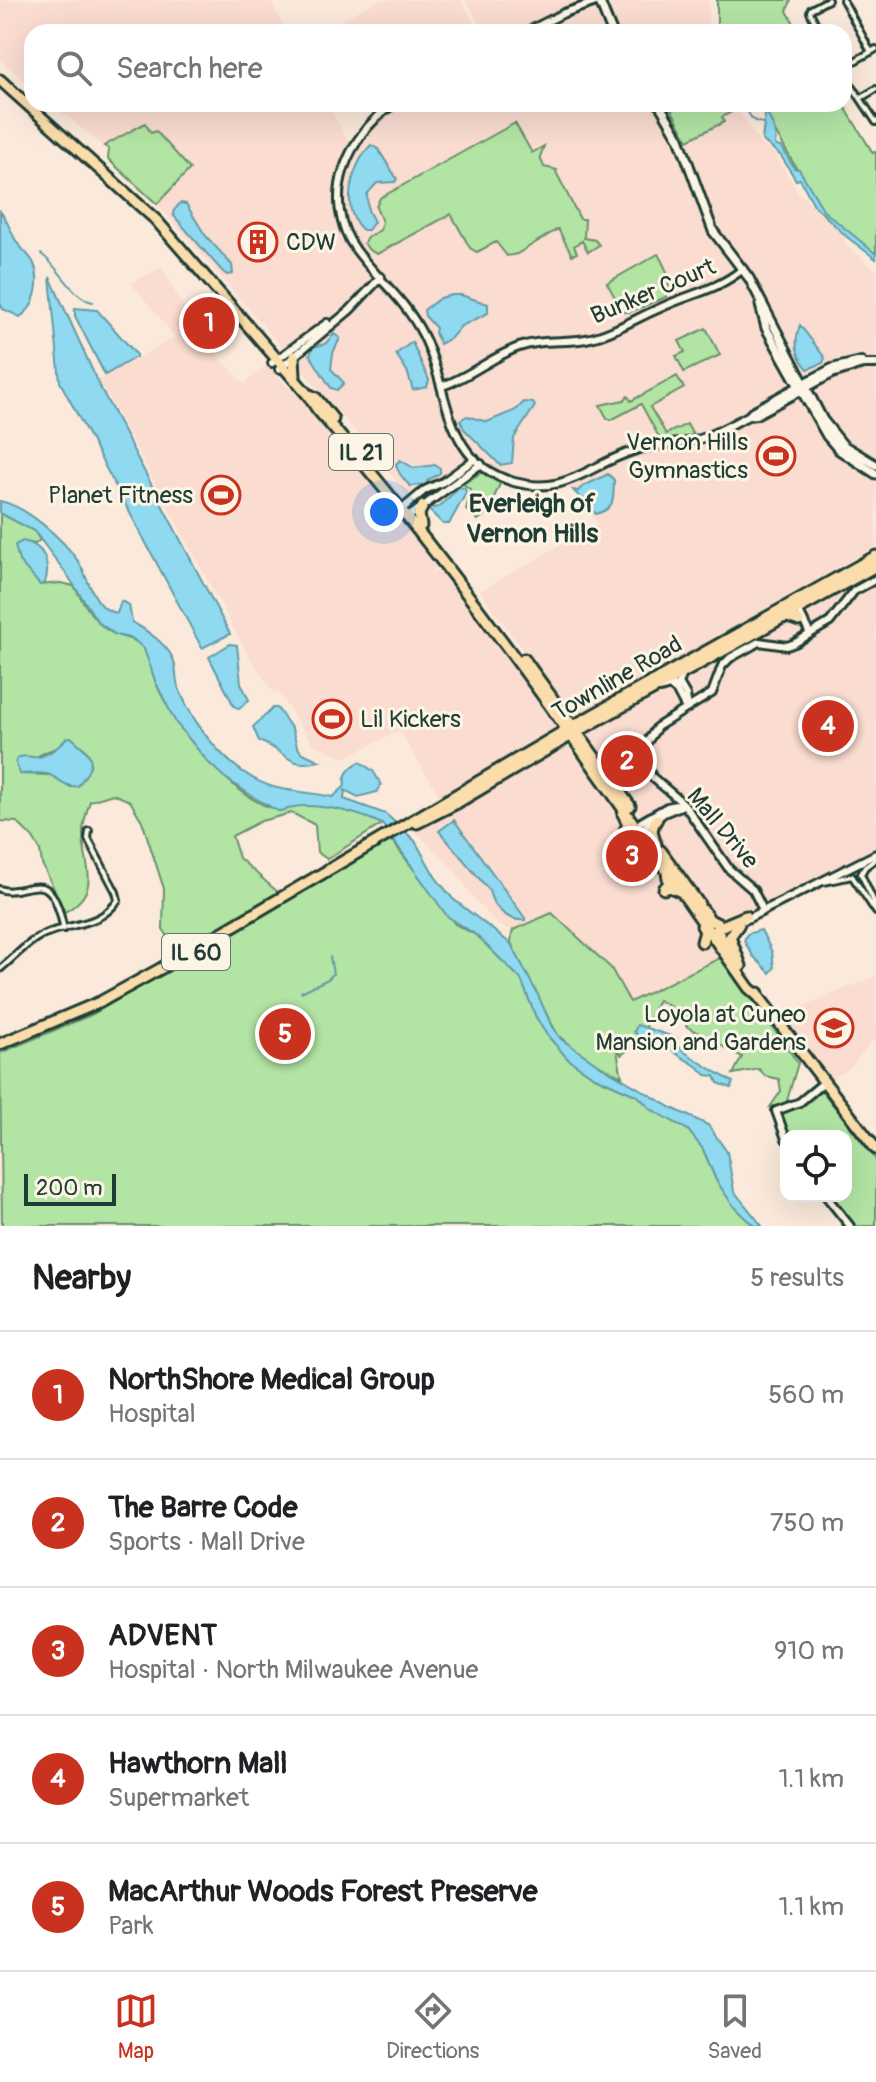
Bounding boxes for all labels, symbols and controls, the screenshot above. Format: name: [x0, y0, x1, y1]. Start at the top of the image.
search box: [24, 24, 852, 112]
icon: search: [52, 46, 96, 90]
text: Search here: [116, 50, 263, 87]
building icon: CDW: [237, 221, 279, 263]
place label: CDW: [286, 228, 336, 257]
street label: Bunker Court: [586, 252, 720, 331]
pin: 1: [183, 293, 235, 353]
place label: Vernon Hills Gymnastics: [626, 428, 748, 485]
road number: IL 21: [329, 434, 393, 470]
sports icon: Vernon Hills Gymnastics: [755, 435, 797, 477]
sports icon: Planet Fitness: [200, 474, 242, 516]
place label: Planet Fitness: [48, 481, 193, 510]
district label: Everleigh of Vernon Hills: [466, 488, 598, 550]
your location: [364, 492, 404, 532]
street label: Townline Road: [547, 630, 687, 727]
pin: 4: [802, 696, 854, 756]
sports icon: Lil Kickers: [311, 698, 353, 740]
place label: Lil Kickers: [360, 705, 461, 734]
pin: 2: [601, 731, 653, 791]
street label: Mall Drive: [681, 782, 765, 875]
pin: 3: [606, 826, 658, 886]
road number: IL 60: [162, 934, 230, 970]
place label: Loyola at Cuneo Mansion and Gardens: [595, 1000, 806, 1057]
pin: 5: [259, 1004, 311, 1064]
school or university icon: Loyola at Cuneo Mansion and Gardens: [813, 1007, 855, 1049]
map controls: [780, 1130, 852, 1202]
button: locate: [780, 1130, 852, 1202]
scale bar: [24, 1170, 116, 1206]
text: 200 m: [36, 1174, 103, 1202]
text: Nearby: [32, 1257, 131, 1300]
text: 5 results: [750, 1262, 844, 1294]
text: NorthShore Medical Group: [108, 1361, 435, 1398]
text: 1: [53, 1379, 63, 1411]
text: 560 m: [768, 1379, 844, 1411]
text: Hospital: [108, 1398, 196, 1430]
text: The Barre Code: [108, 1489, 298, 1526]
text: 2: [51, 1507, 65, 1539]
text: 750 m: [770, 1507, 844, 1539]
text: Sports · Mall Drive: [108, 1526, 305, 1558]
text: ADVENT: [108, 1617, 217, 1654]
text: 3: [51, 1635, 65, 1667]
text: 910 m: [774, 1635, 844, 1667]
text: Hospital · North Milwaukee Avenue: [108, 1654, 478, 1686]
text: Hawthorn Mall: [108, 1745, 288, 1782]
text: 4: [50, 1763, 66, 1795]
text: 1.1 km: [778, 1763, 844, 1795]
text: Supermarket: [108, 1782, 249, 1814]
text: MacArthur Woods Forest Preserve: [108, 1873, 538, 1910]
text: 5: [51, 1891, 65, 1923]
text: 1.1 km: [778, 1891, 844, 1923]
text: Park: [108, 1910, 154, 1942]
tab: Map: [114, 1989, 158, 2065]
tab: Directions: [386, 1989, 479, 2065]
tab: Saved: [707, 1989, 762, 2065]

